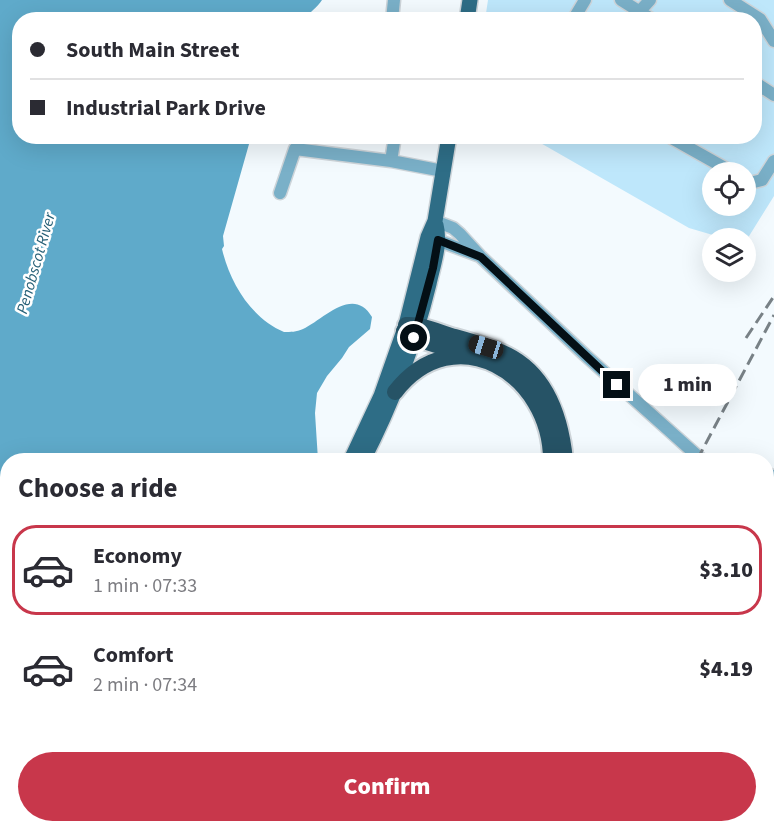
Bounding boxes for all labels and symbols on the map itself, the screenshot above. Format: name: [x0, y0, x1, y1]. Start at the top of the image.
water label: Penobscot River: [11, 209, 61, 316]
route start: [400, 324, 427, 351]
car: [466, 333, 506, 361]
callout: 1 min: [638, 364, 737, 406]
route end: [603, 371, 630, 398]

